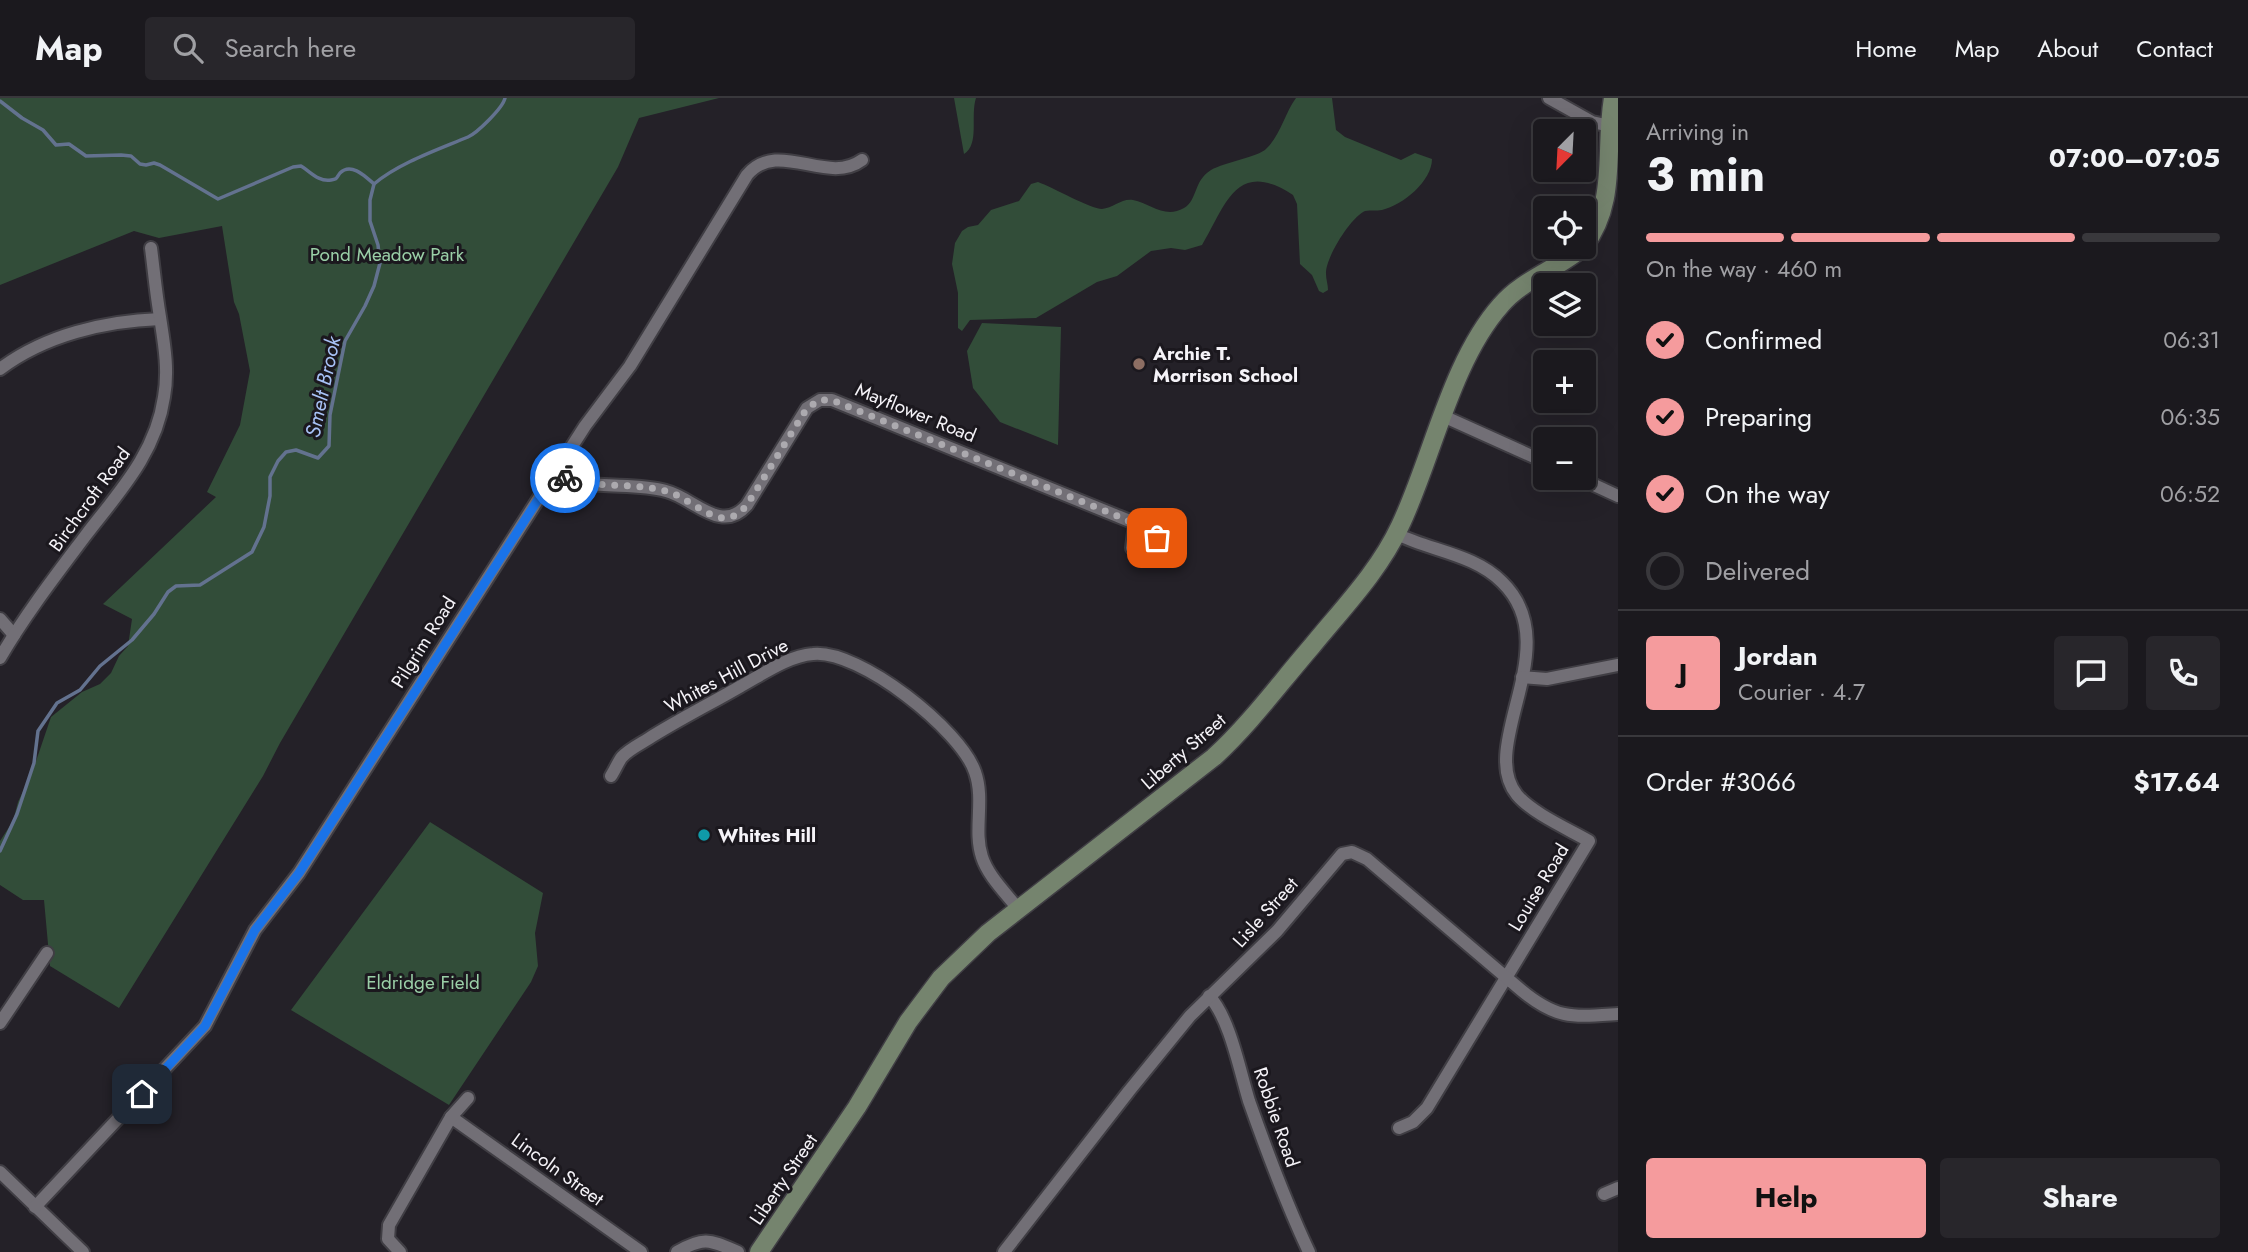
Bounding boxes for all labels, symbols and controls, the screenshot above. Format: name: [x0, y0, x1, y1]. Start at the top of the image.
search box: [145, 17, 635, 80]
text: Map: [35, 25, 103, 72]
icon: search: [169, 29, 207, 67]
text: Search here: [225, 29, 356, 67]
text: Home: [1855, 31, 1917, 66]
text: Map: [1955, 31, 1999, 66]
text: About: [2037, 31, 2098, 66]
text: Contact: [2136, 31, 2213, 66]
text: Arriving in: [1646, 115, 1749, 149]
north arrow: [1533, 119, 1596, 182]
map controls: [1533, 119, 1596, 490]
text: 07:00–07:05: [2049, 139, 2220, 177]
text: 3 min: [1646, 142, 1765, 208]
button: locate: [1533, 196, 1596, 259]
park label: Pond Meadow Park: [310, 241, 465, 268]
text: On the way · 460 m: [1646, 252, 1842, 286]
button: layers: [1533, 273, 1596, 336]
icon: check: [1646, 321, 1684, 359]
text: Confirmed: [1705, 321, 1822, 359]
text: 06:31: [2163, 323, 2220, 357]
water label: Smelt Brook: [298, 333, 349, 440]
place label: Archie T. Morrison School: [1152, 340, 1298, 389]
button: +: [1533, 350, 1596, 413]
marker: Archie T. Morrison School: [1131, 356, 1147, 372]
street label: Mayflower Road: [851, 376, 980, 449]
icon: check: [1646, 398, 1684, 436]
text: Preparing: [1705, 398, 1812, 436]
text: 06:35: [2161, 400, 2220, 434]
button: −: [1533, 427, 1596, 490]
street label: Birchcroft Road: [42, 442, 137, 557]
courier: [530, 443, 600, 513]
icon: bike: [546, 459, 584, 497]
icon: check: [1646, 475, 1684, 513]
text: On the way: [1705, 475, 1830, 513]
text: 06:52: [2160, 477, 2220, 511]
pin: [1127, 508, 1187, 568]
icon: bag: [1138, 519, 1176, 557]
text: Delivered: [1705, 552, 1810, 590]
street label: Pilgrim Road: [385, 591, 462, 693]
street label: Whites Hill Drive: [660, 631, 793, 719]
button: chat: [2054, 636, 2128, 710]
button: phone: [2146, 636, 2220, 710]
text: Jordan: [1738, 637, 1818, 675]
text: J: [1679, 654, 1687, 692]
text: Courier · 4.7: [1738, 675, 1865, 709]
street label: Liberty Street: [1135, 707, 1232, 796]
text: Order #3066: [1646, 763, 1796, 801]
text: $17.64: [2134, 763, 2220, 801]
place label: Whites Hill: [718, 822, 816, 849]
marker: Whites Hill: [696, 827, 712, 843]
street label: Louise Road: [1502, 838, 1575, 936]
street label: Lisle Street: [1226, 871, 1305, 953]
park label: Eldridge Field: [366, 969, 480, 996]
pin: [112, 1064, 172, 1124]
street label: Robbie Road: [1247, 1064, 1306, 1171]
icon: home: [123, 1075, 161, 1113]
street label: Lincoln Street: [506, 1127, 610, 1212]
street label: Liberty Street: [743, 1128, 824, 1230]
button: Help: [1646, 1158, 1926, 1238]
button: Share: [1940, 1158, 2220, 1238]

